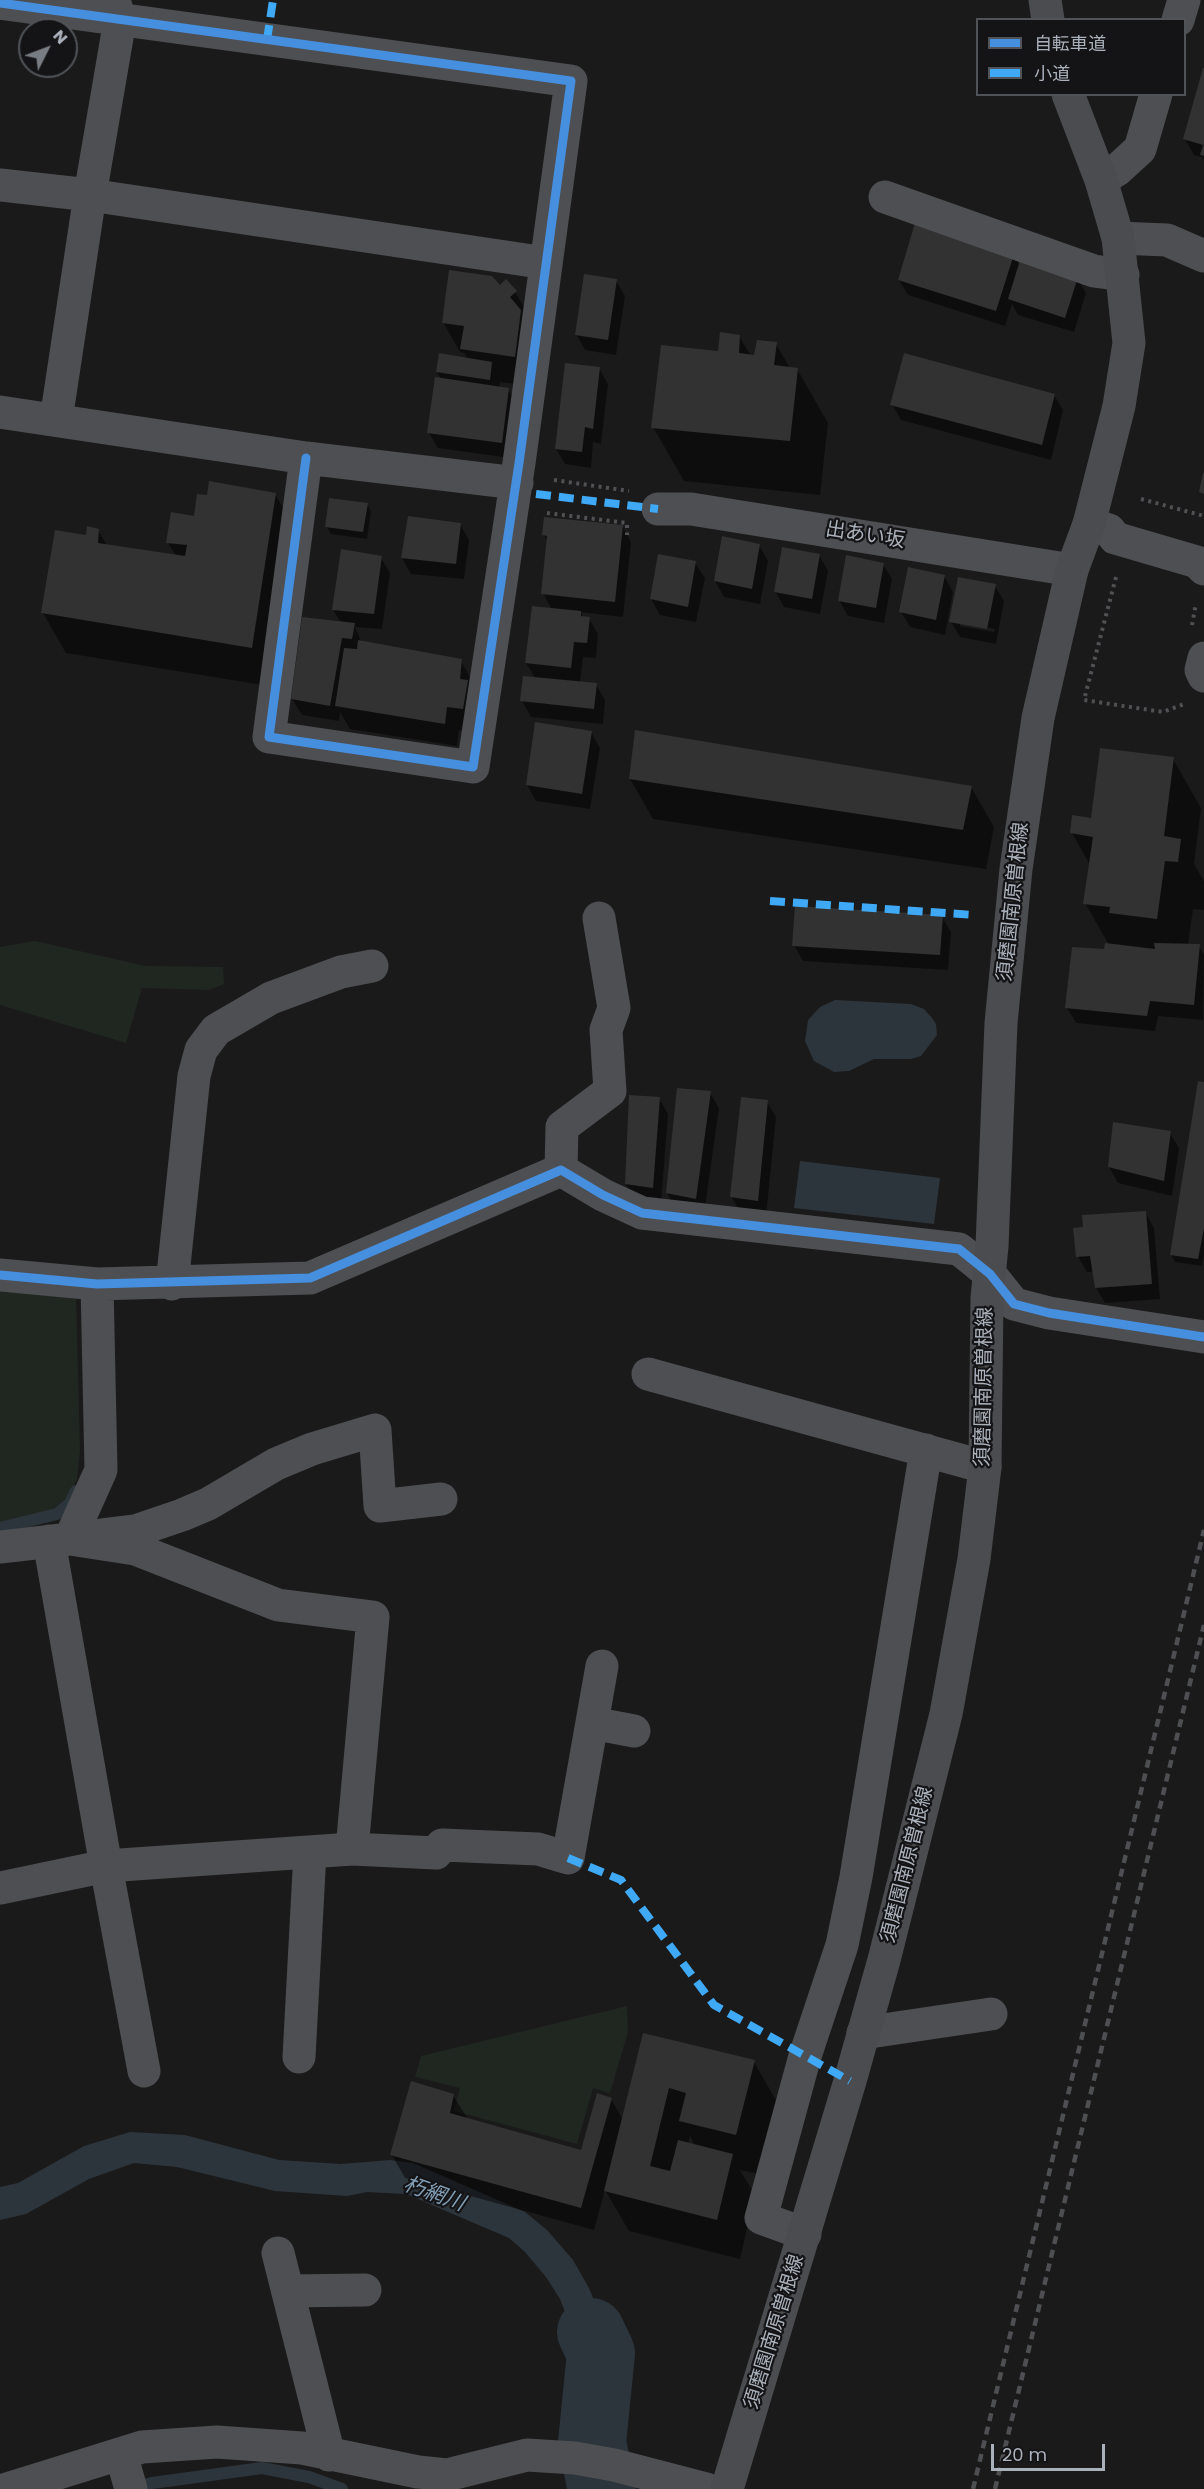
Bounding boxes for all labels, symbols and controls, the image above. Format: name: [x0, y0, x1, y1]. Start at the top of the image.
north arrow: [18, 18, 78, 78]
legend: [976, 18, 1186, 96]
text: N: [48, 25, 73, 49]
text: 自転車道: [1034, 31, 1106, 56]
text: 小道: [1034, 61, 1070, 86]
street label: 出あい坂: [824, 518, 906, 554]
street label: 須磨園南原曽根線: [994, 821, 1034, 983]
street label: 須磨園南原曽根線: [972, 1307, 998, 1467]
street label: 須磨園南原曽根線: [877, 1784, 939, 1946]
water label: 朽網川: [400, 2172, 468, 2218]
street label: 須磨園南原曽根線: [740, 2252, 810, 2412]
scale bar: [994, 2432, 1108, 2470]
text: 20 m: [1002, 2442, 1047, 2467]

